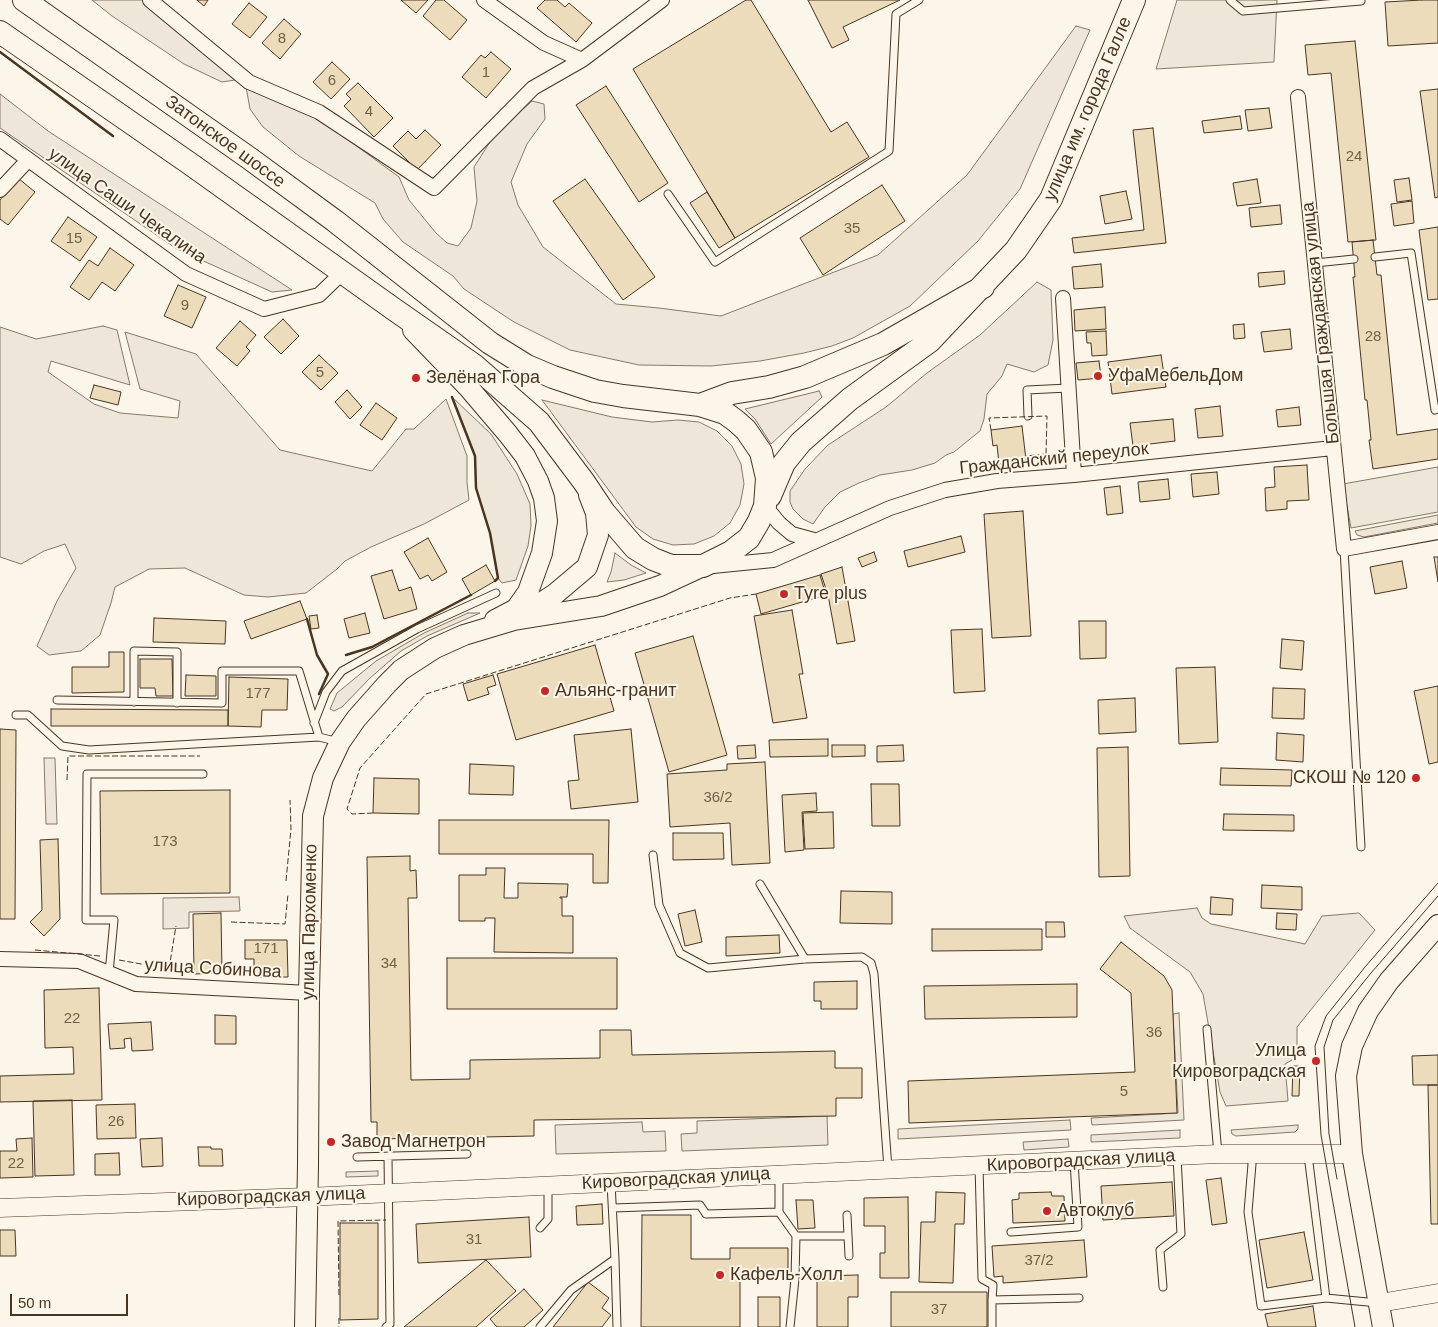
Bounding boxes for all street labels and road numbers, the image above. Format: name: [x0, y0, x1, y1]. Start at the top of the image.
street label: улица им. города Галле: [1039, 14, 1137, 204]
street label: Затонское шоссе: [161, 91, 289, 193]
street label: улица Саши Чекалина: [44, 143, 210, 269]
street label: Большая Гражданская улица: [1298, 201, 1344, 445]
street label: Гражданский переулок: [958, 438, 1150, 480]
street label: улица Пархоменко: [298, 844, 322, 1000]
street label: улица Собинова: [144, 955, 282, 983]
street label: Кировоградская улица: [986, 1145, 1176, 1177]
street label: Кировоградская улица: [581, 1163, 771, 1195]
street label: Кировоградская улица: [176, 1183, 366, 1211]

